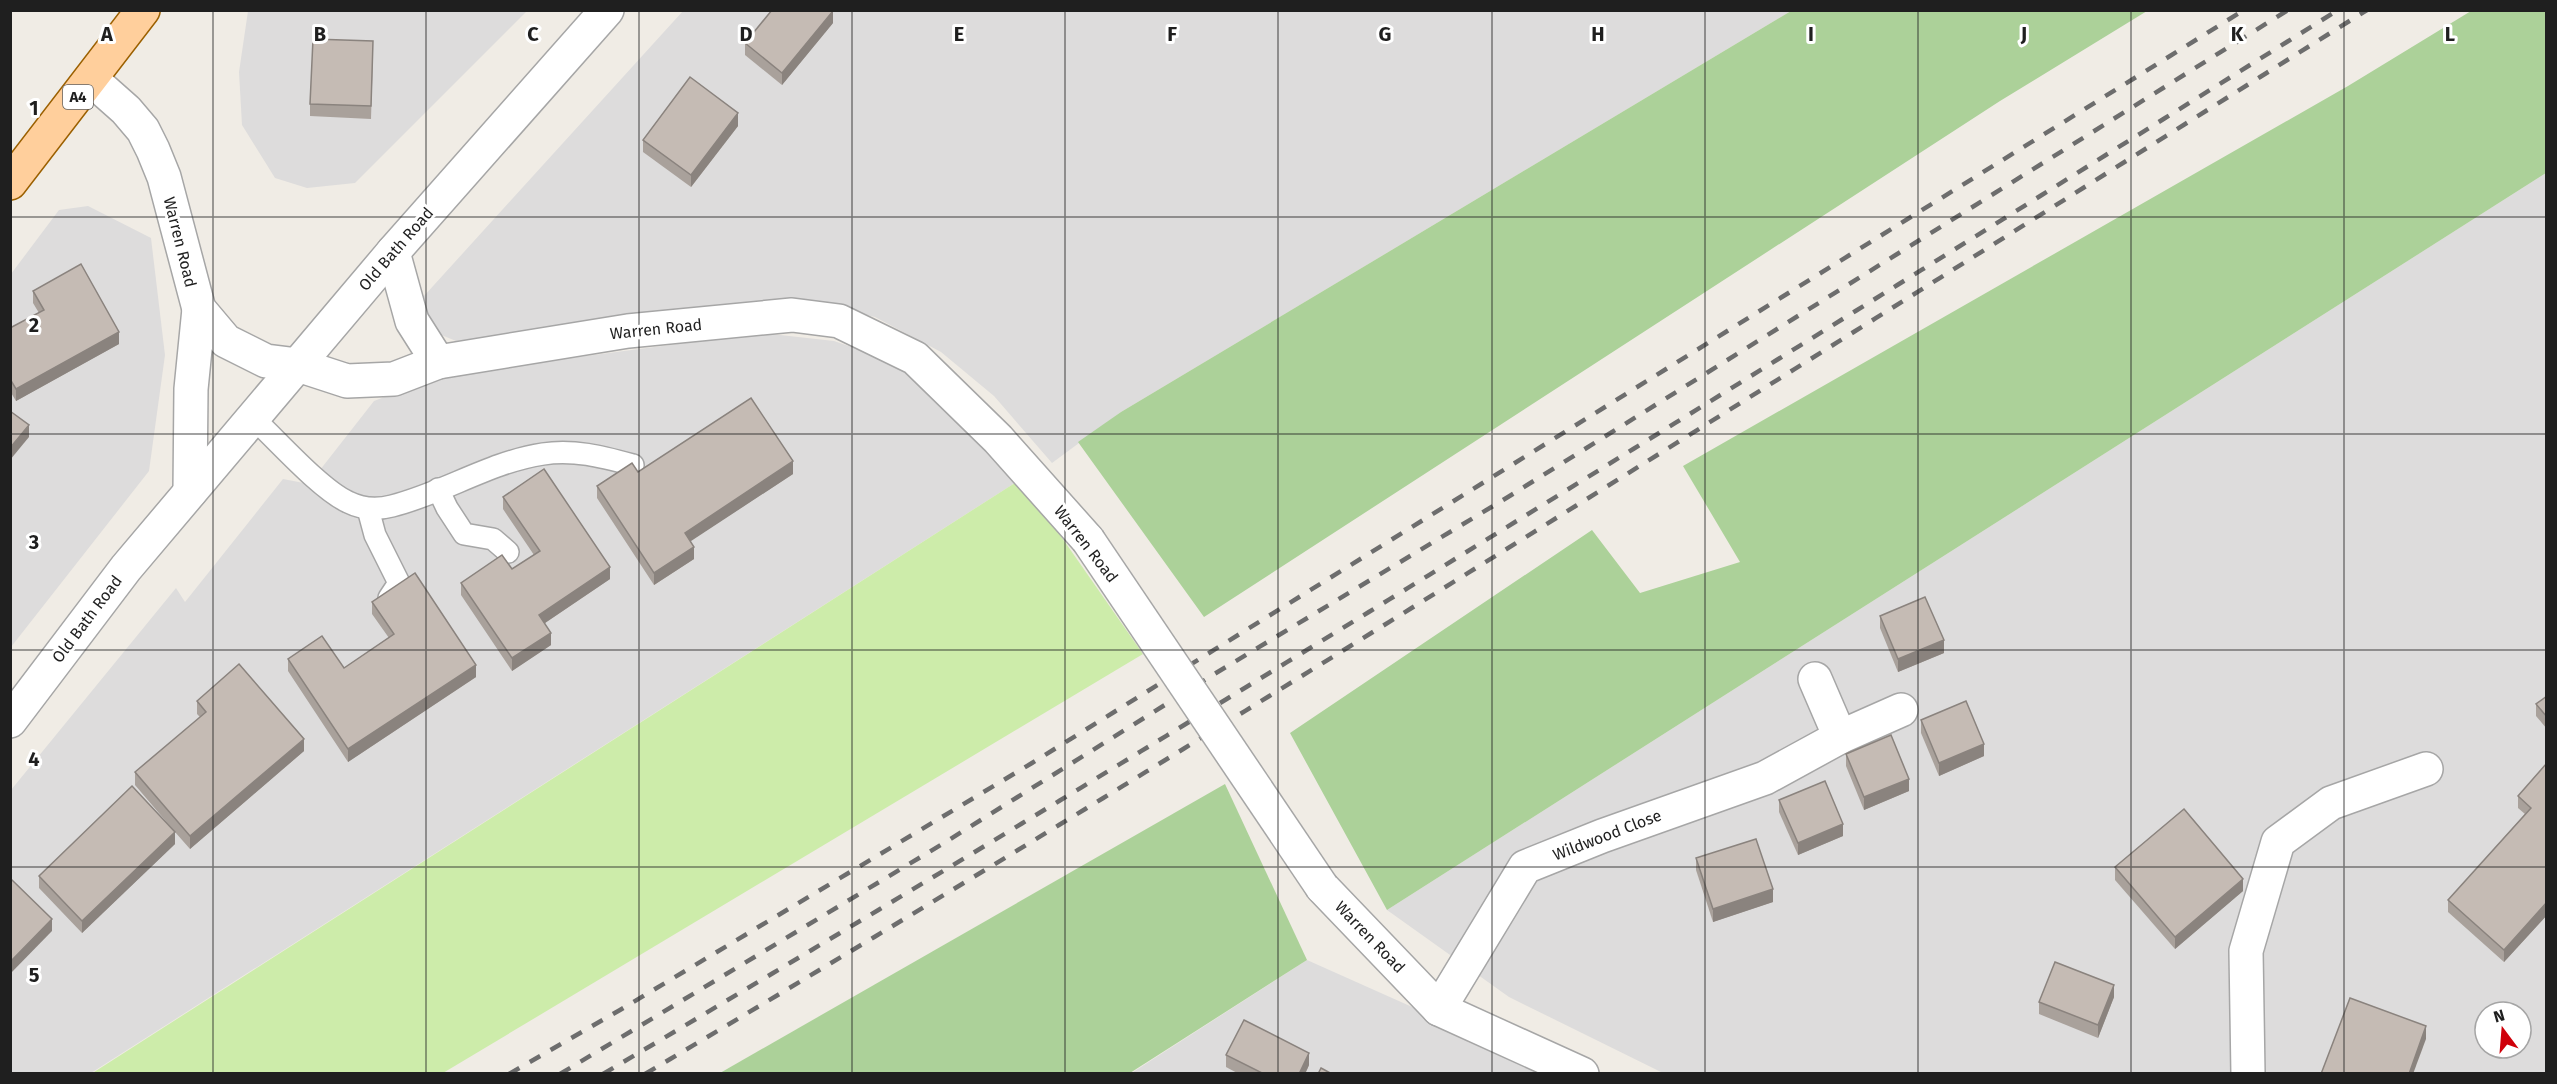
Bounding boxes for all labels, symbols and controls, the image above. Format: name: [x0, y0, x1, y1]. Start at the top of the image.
text: A: [100, 22, 114, 46]
text: B: [314, 22, 326, 46]
text: C: [527, 22, 539, 46]
text: D: [739, 22, 753, 46]
text: E: [954, 22, 964, 46]
text: F: [1167, 22, 1177, 46]
text: G: [1379, 22, 1391, 46]
text: H: [1591, 22, 1605, 46]
text: I: [1808, 22, 1814, 46]
text: J: [2020, 22, 2027, 46]
text: K: [2231, 22, 2244, 46]
text: L: [2445, 22, 2455, 46]
road number: A4: [63, 85, 93, 109]
text: 1: [29, 96, 39, 120]
street label: Warren Road: [160, 195, 200, 289]
street label: Old Bath Road: [355, 203, 437, 295]
text: 2: [29, 313, 39, 337]
street label: Warren Road: [609, 315, 703, 343]
street label: Warren Road: [1050, 502, 1122, 586]
text: 3: [28, 530, 39, 554]
street label: Old Bath Road: [48, 572, 126, 666]
text: 4: [28, 747, 40, 771]
street label: Wildwood Close: [1550, 806, 1664, 864]
street label: Warren Road: [1331, 897, 1409, 977]
text: 5: [29, 963, 40, 987]
north arrow: [2473, 1000, 2533, 1060]
text: N: [2491, 1005, 2507, 1027]

